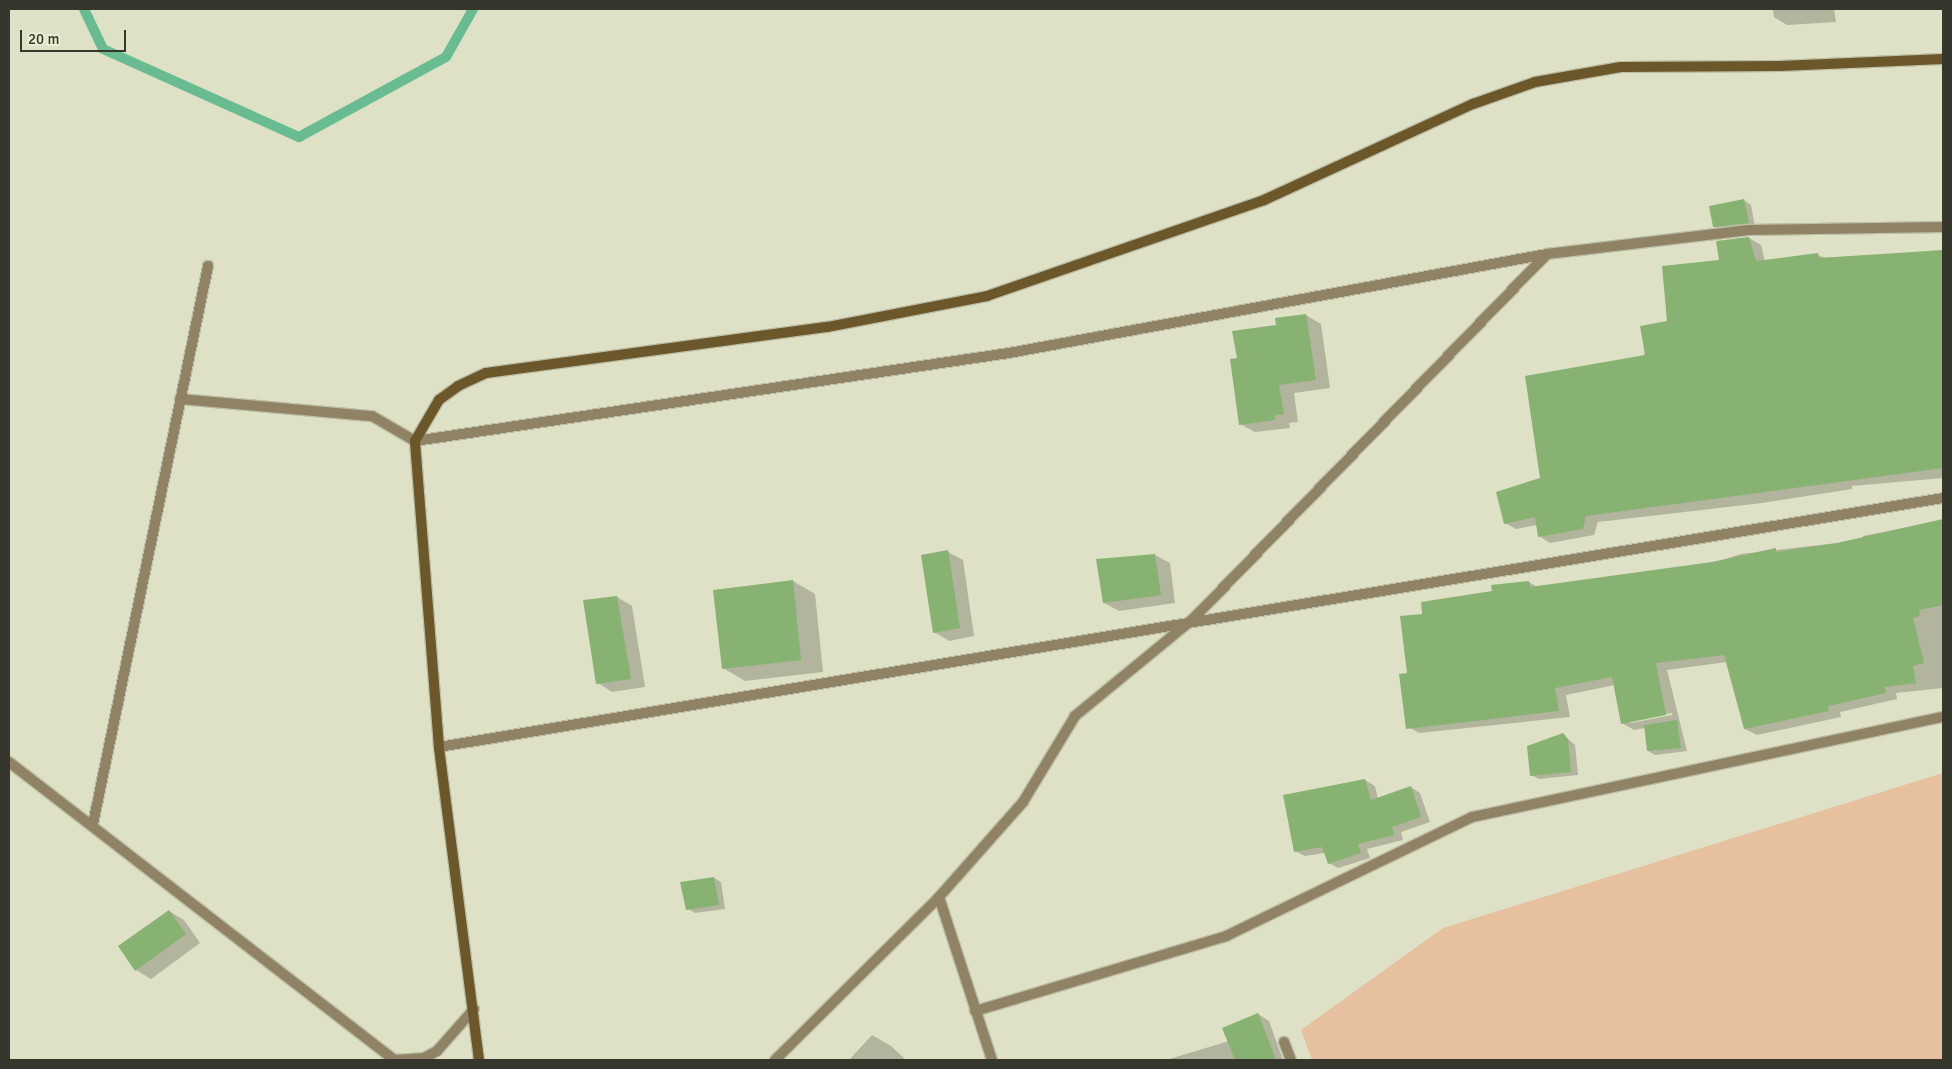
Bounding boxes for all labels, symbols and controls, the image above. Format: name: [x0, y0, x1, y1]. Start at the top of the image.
scale bar: [22, 20, 129, 52]
text: 20 m: [28, 30, 59, 48]

